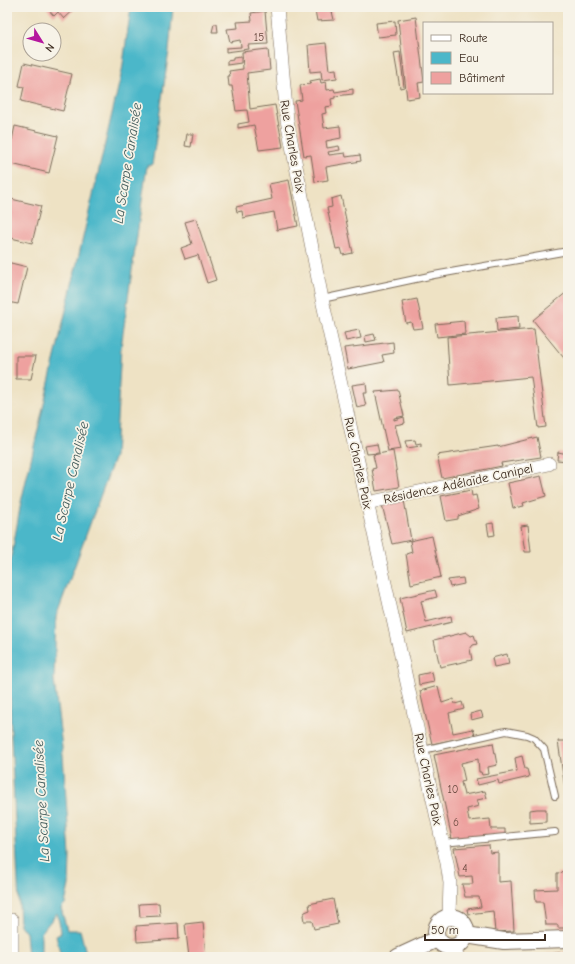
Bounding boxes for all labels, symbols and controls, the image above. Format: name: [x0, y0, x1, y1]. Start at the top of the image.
north arrow: [22, 22, 62, 62]
legend: [423, 22, 553, 94]
house number: 15: [254, 31, 264, 44]
text: Route: [459, 31, 488, 45]
text: N: [42, 41, 57, 54]
text: Eau: [459, 51, 479, 65]
text: Bâtiment: [459, 71, 505, 85]
street label: Rue Charles Paix: [277, 99, 308, 194]
water label: La Scarpe Canalisée: [110, 101, 145, 225]
street label: Rue Charles Paix: [341, 416, 376, 511]
water label: La Scarpe Canalisée: [48, 420, 92, 542]
street label: Résidence Adélaïde Canipel: [382, 460, 534, 507]
street label: Rue Charles Paix: [411, 732, 446, 827]
water label: La Scarpe Canalisée: [30, 740, 53, 862]
house number: 10: [447, 783, 459, 796]
house number: 6: [453, 816, 459, 829]
house number: 4: [462, 862, 468, 875]
scale bar: [425, 916, 545, 942]
text: 50 m: [431, 923, 459, 937]

